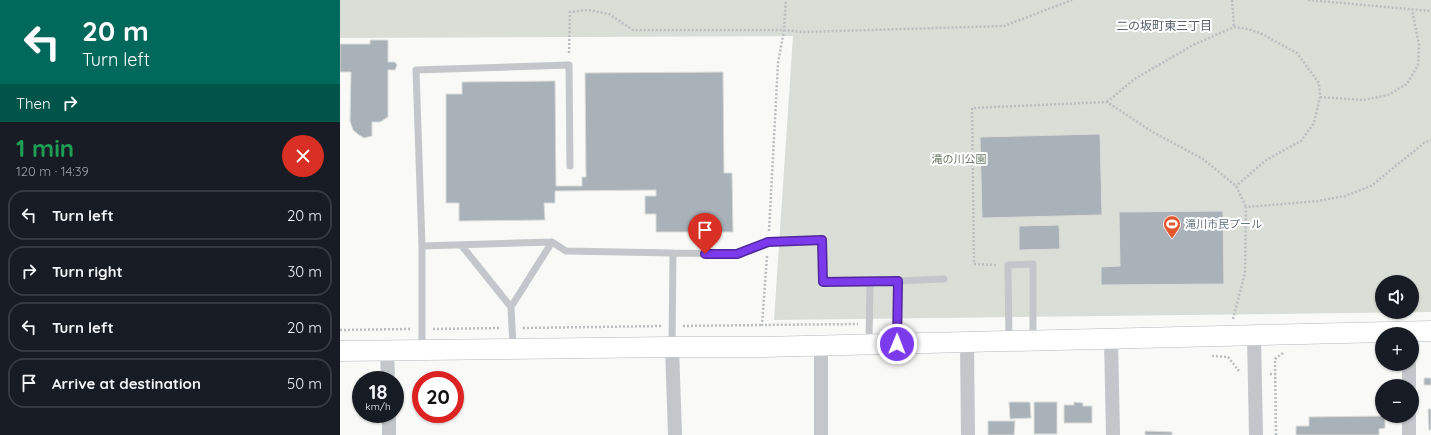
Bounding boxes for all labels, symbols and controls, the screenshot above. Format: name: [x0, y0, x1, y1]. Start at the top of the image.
text: 20 m: [82, 13, 149, 48]
icon: left: [16, 16, 68, 68]
district label: 二の坂町東三丁目: [1116, 18, 1212, 33]
text: Turn left: [82, 48, 150, 71]
icon: right: [59, 92, 81, 114]
text: Then: [16, 94, 51, 113]
text: 1 min: [16, 133, 74, 163]
button: close: [282, 135, 324, 177]
park label: 滝の川公園: [932, 152, 987, 166]
text: 120 m · 14:39: [16, 163, 89, 179]
icon: left: [18, 204, 40, 226]
text: Turn left: [52, 206, 114, 225]
text: 20 m: [287, 206, 322, 225]
pin: [688, 213, 722, 254]
sports icon: 滝川市民プール: [1162, 214, 1182, 239]
place label: 滝川市民プール: [1185, 217, 1262, 231]
icon: arrive: [694, 219, 716, 241]
icon: right: [18, 260, 40, 282]
text: Turn right: [52, 262, 123, 281]
text: 30 m: [287, 262, 322, 281]
map controls: [1375, 275, 1419, 423]
button: sound: [1375, 275, 1419, 319]
icon: left: [18, 316, 40, 338]
text: Turn left: [52, 318, 114, 337]
text: 20 m: [287, 318, 322, 337]
position arrow: [876, 323, 918, 365]
button: +: [1375, 327, 1419, 371]
speed limit sign: 20: [412, 371, 464, 423]
icon: arrive: [18, 372, 40, 394]
text: Arrive at destination: [52, 374, 201, 393]
text: 50 m: [287, 374, 322, 393]
text: 18: [369, 379, 387, 404]
button: −: [1375, 379, 1419, 423]
text: km/h: [365, 400, 391, 413]

